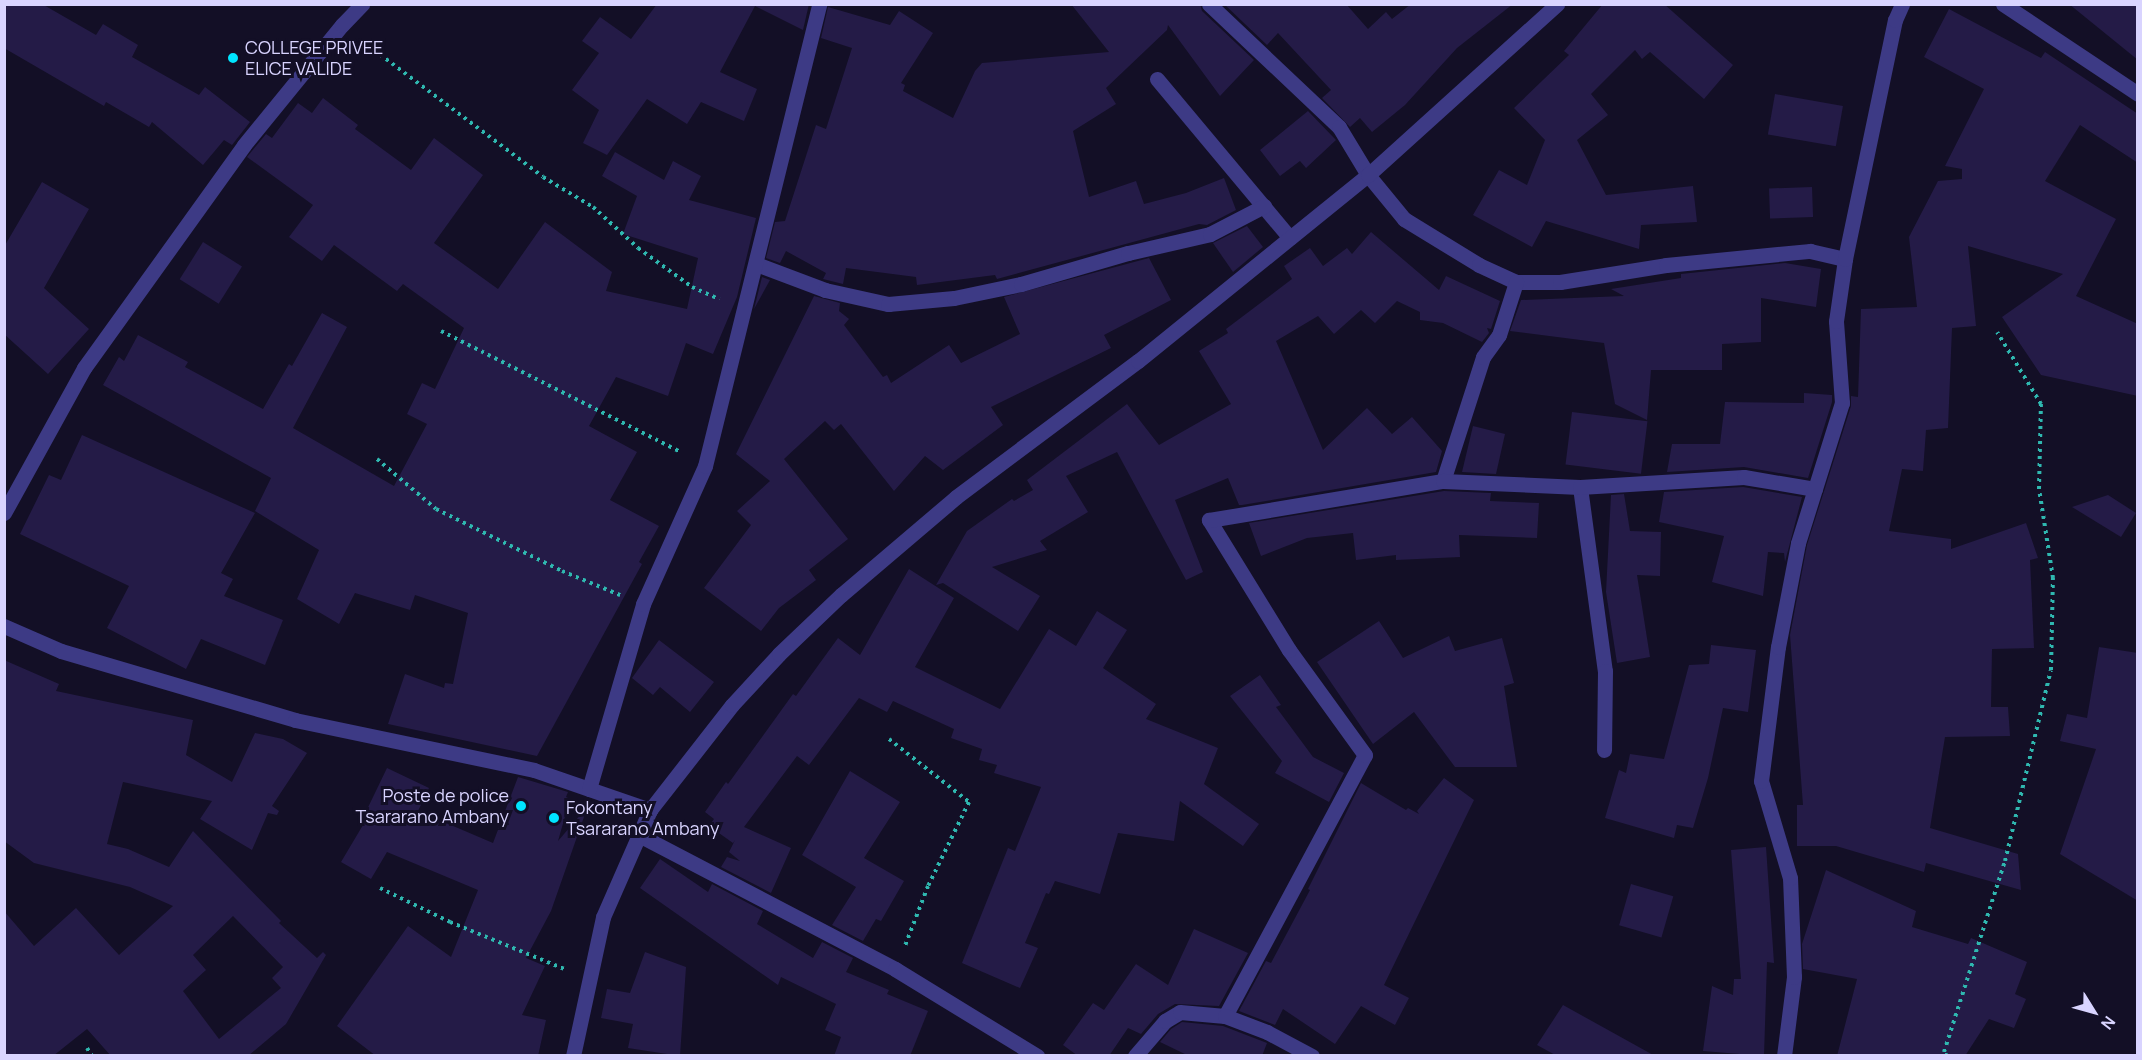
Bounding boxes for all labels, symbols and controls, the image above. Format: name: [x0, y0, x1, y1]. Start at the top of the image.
place label: COLLEGE PRIVEE ELICE VALIDE: [245, 37, 383, 80]
marker: COLLEGE PRIVEE ELICE VALIDE: [226, 51, 240, 65]
place label: Poste de police Tsararano Ambany: [356, 785, 509, 828]
place label: Fokontany Tsararano Ambany: [566, 797, 719, 840]
marker: Poste de police Tsararano Ambany: [514, 799, 528, 813]
marker: Fokontany Tsararano Ambany: [547, 811, 561, 825]
north arrow: [2064, 982, 2124, 1042]
text: N: [2096, 1012, 2121, 1034]

